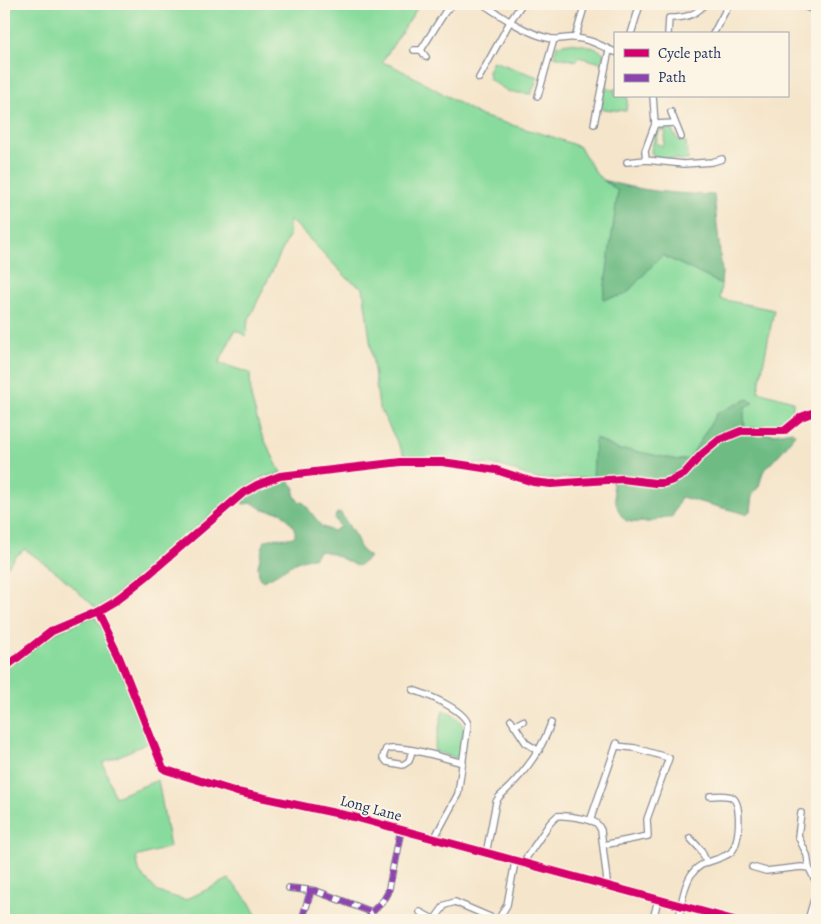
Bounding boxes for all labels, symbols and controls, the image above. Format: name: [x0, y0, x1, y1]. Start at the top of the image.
legend: [614, 32, 788, 98]
text: Cycle path: [658, 43, 721, 63]
text: Path: [658, 67, 686, 87]
street label: Long Lane: [338, 790, 404, 826]

